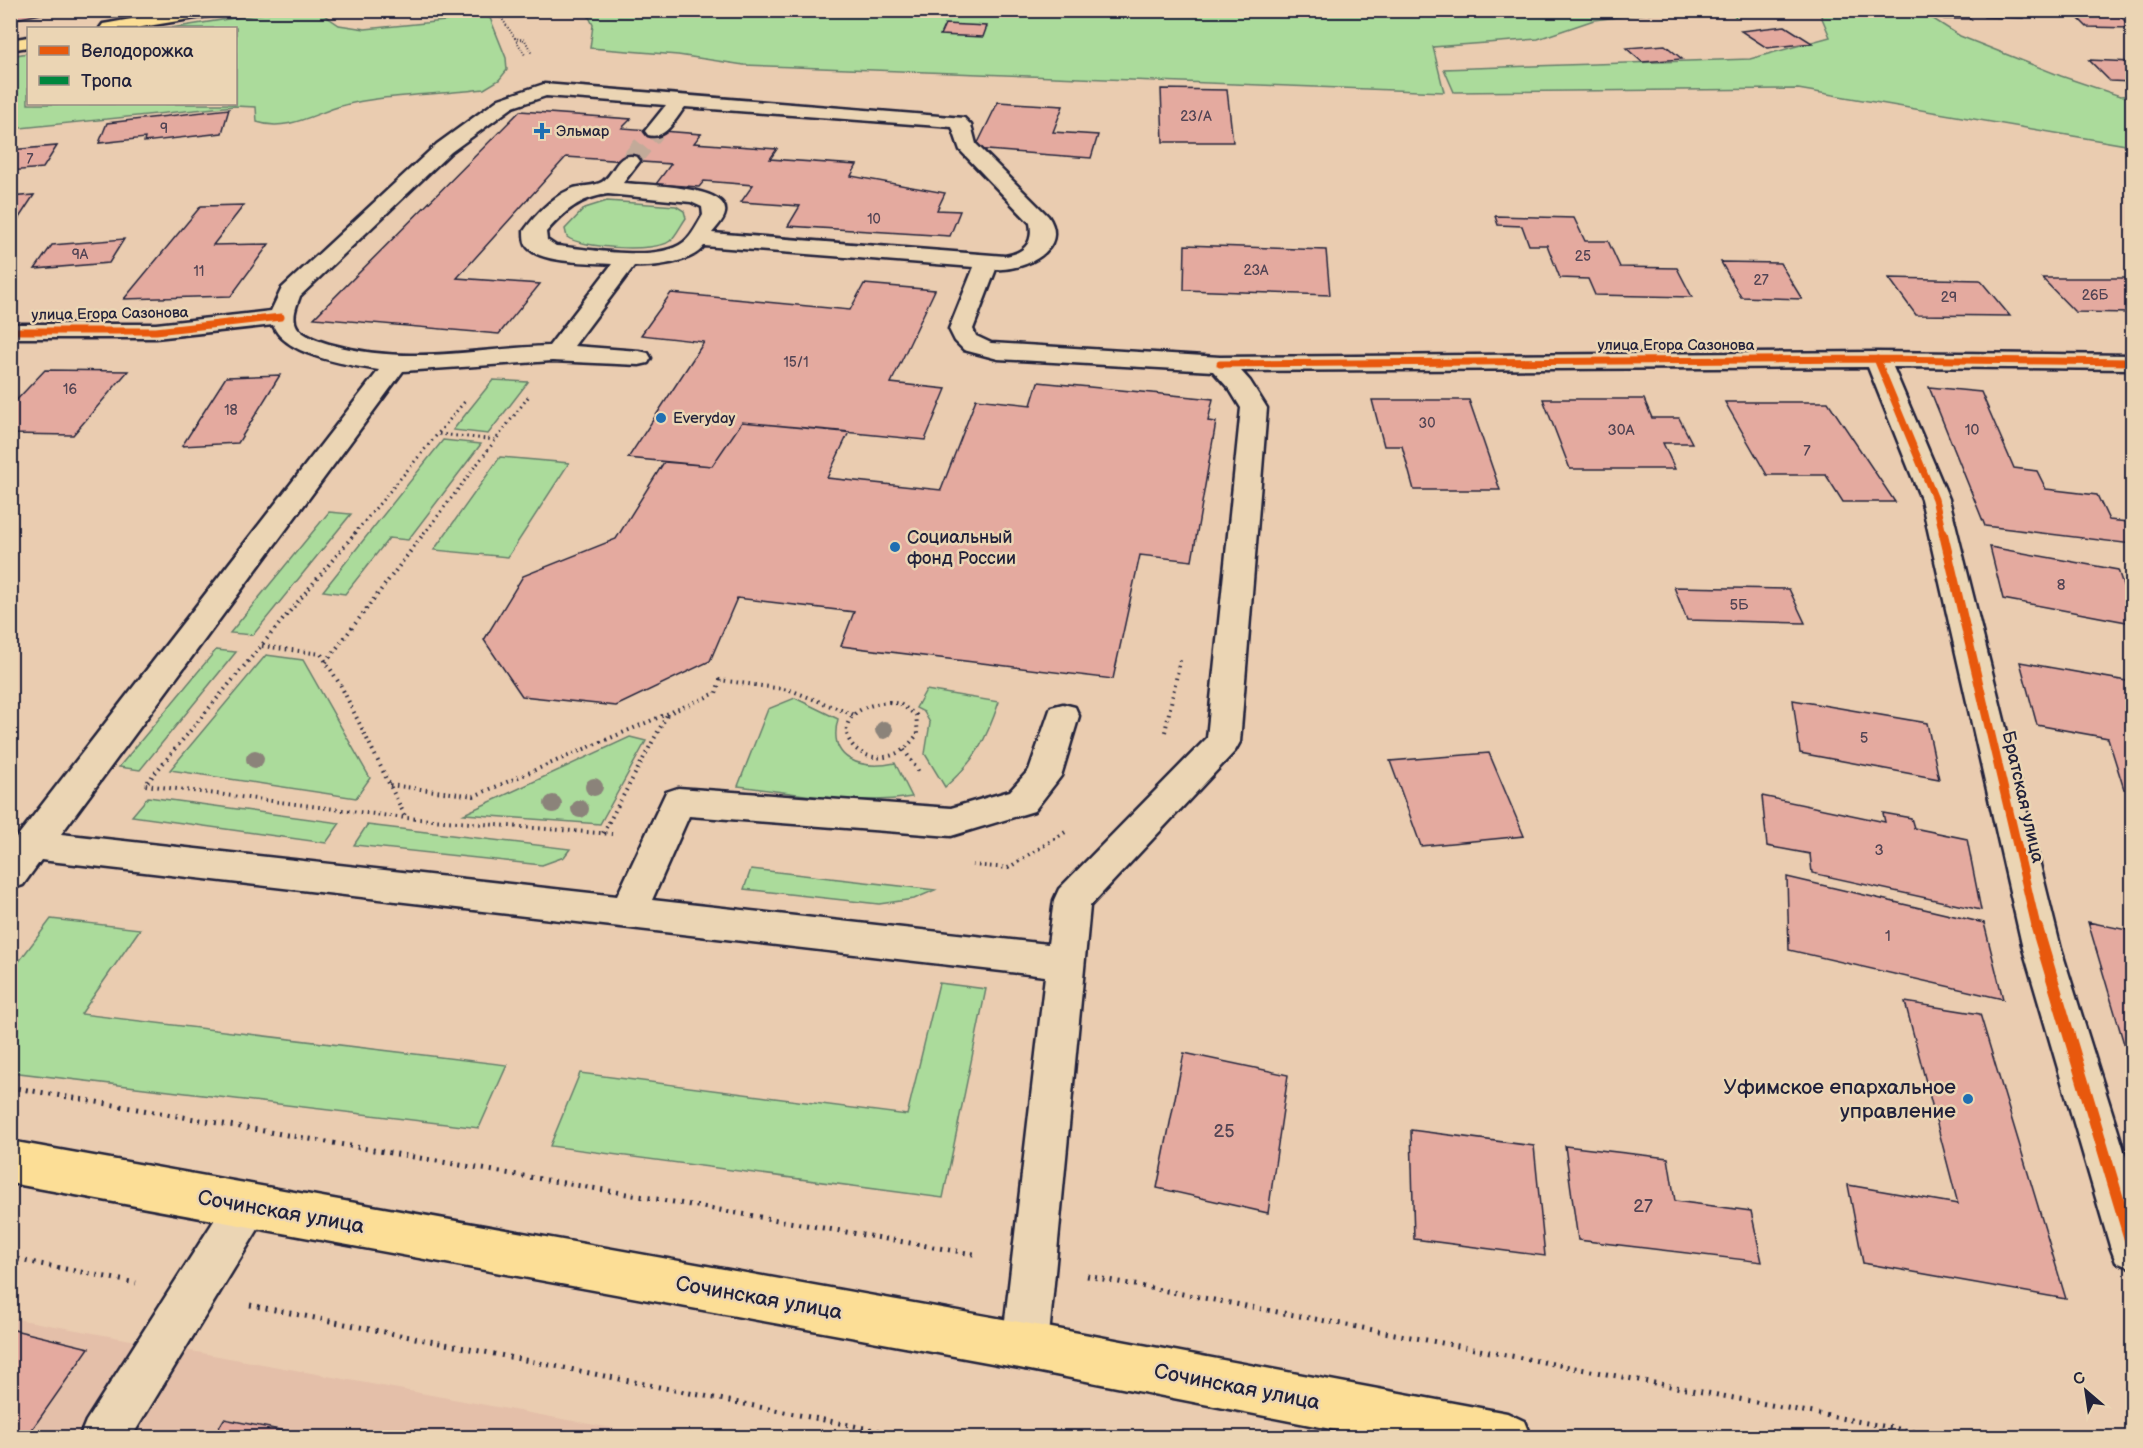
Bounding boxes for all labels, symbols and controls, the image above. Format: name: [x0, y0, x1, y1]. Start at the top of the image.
legend: [27, 27, 237, 105]
text: Велодорожка: [81, 41, 194, 62]
text: Тропа: [81, 71, 132, 92]
house number: 23/А: [1180, 108, 1212, 125]
house number: 9: [160, 120, 168, 137]
marker: Эльмар: [533, 122, 551, 140]
place label: Эльмар: [556, 122, 610, 141]
house number: 7: [27, 151, 34, 168]
house number: 10: [867, 211, 881, 228]
house number: 9А: [72, 246, 89, 263]
house number: 25: [1575, 248, 1591, 265]
house number: 23А: [1243, 262, 1269, 279]
house number: 11: [194, 263, 204, 280]
house number: 27: [1753, 272, 1769, 289]
house number: 26Б: [2082, 287, 2109, 304]
house number: 29: [1941, 289, 1957, 306]
street label: улица Егора Сазонова: [31, 303, 189, 325]
street label: улица Егора Сазонова: [1597, 336, 1755, 355]
house number: 15/1: [783, 354, 809, 371]
house number: 16: [63, 381, 77, 398]
house number: 18: [224, 402, 238, 419]
place label: Everyday: [673, 409, 735, 428]
marker: Everyday: [654, 411, 668, 425]
house number: 30: [1419, 415, 1435, 432]
house number: 30А: [1607, 421, 1635, 440]
house number: 10: [1965, 421, 1979, 440]
house number: 7: [1803, 442, 1811, 461]
place label: Социальный фонд России: [907, 527, 1016, 569]
marker: Социальный фонд России: [888, 540, 902, 554]
house number: 8: [2057, 576, 2066, 595]
house number: 5Б: [1730, 596, 1749, 615]
house number: 5: [1860, 729, 1868, 748]
street label: Братская улица: [1998, 729, 2048, 865]
house number: 3: [1874, 841, 1884, 860]
house number: 1: [1885, 927, 1891, 946]
place label: Уфимское епархальное управление: [1723, 1075, 1956, 1124]
marker: Уфимское епархальное управление: [1961, 1092, 1975, 1106]
house number: 25: [1214, 1121, 1234, 1142]
street label: Сочинская улица: [196, 1185, 367, 1239]
house number: 27: [1633, 1196, 1653, 1217]
street label: Сочинская улица: [674, 1271, 845, 1325]
street label: Сочинская улица: [1152, 1359, 1323, 1415]
north arrow: [2056, 1361, 2116, 1421]
text: С: [2070, 1368, 2089, 1390]

